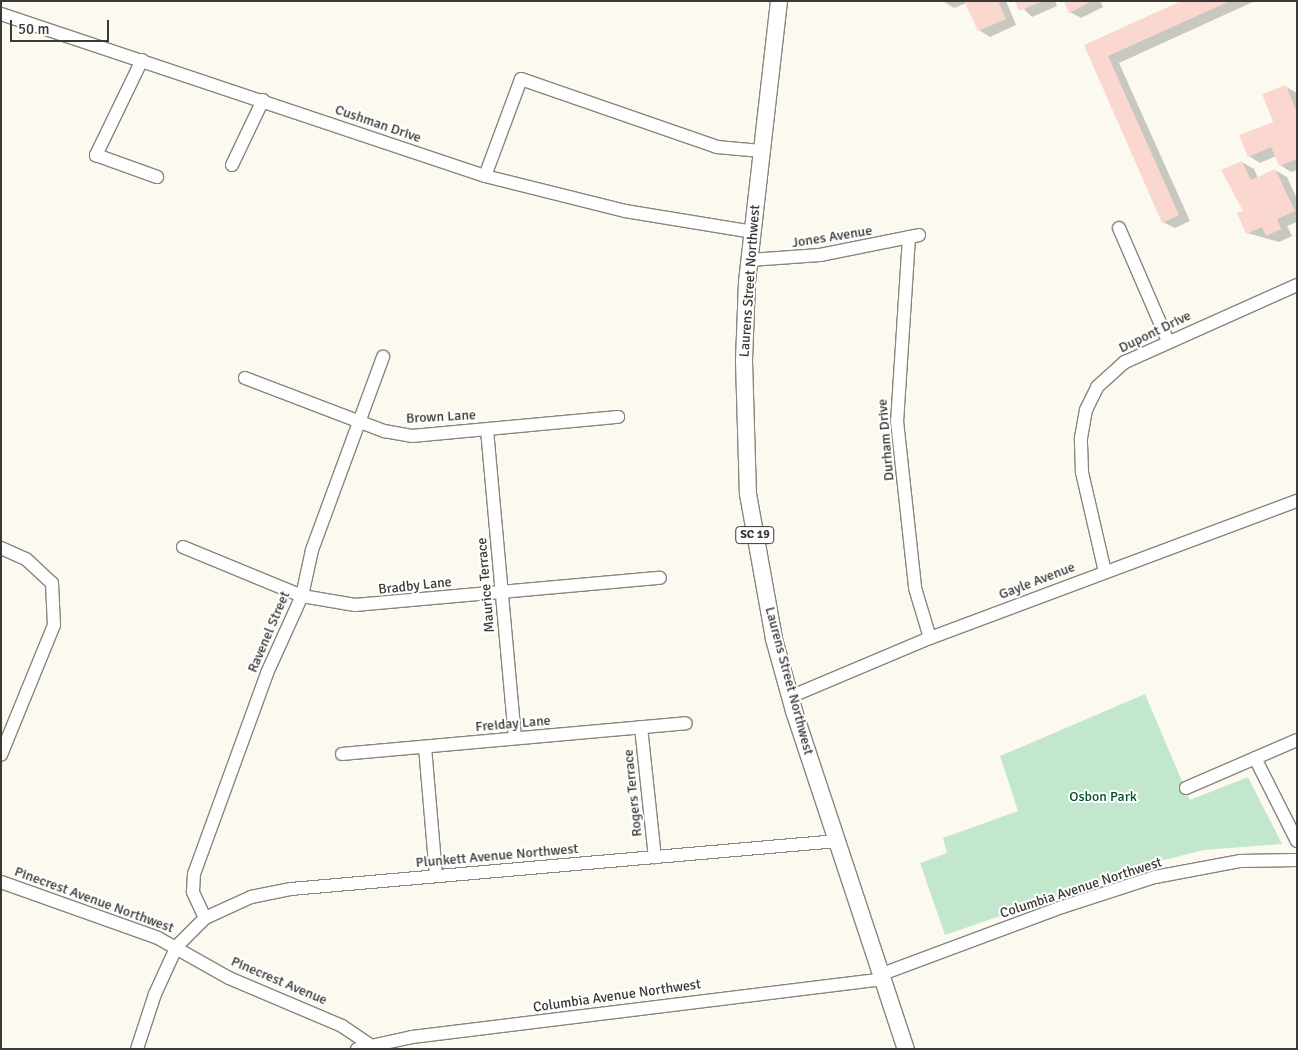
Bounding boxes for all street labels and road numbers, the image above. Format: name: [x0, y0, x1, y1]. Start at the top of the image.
street label: Cushman Drive: [333, 101, 423, 147]
street label: Laurens Street Northwest: [736, 204, 764, 358]
street label: Jones Avenue: [791, 222, 873, 252]
street label: Dupont Drive: [1116, 307, 1194, 357]
street label: Durham Drive: [874, 398, 898, 482]
street label: Brown Lane: [406, 407, 476, 427]
road number: SC 19: [735, 526, 775, 544]
street label: Maurice Terrace: [473, 537, 499, 633]
street label: Gayle Avenue: [996, 559, 1078, 603]
street label: Bradby Lane: [377, 574, 453, 598]
street label: Ravenel Street: [244, 589, 294, 675]
street label: Laurens Street Northwest: [761, 605, 817, 757]
street label: Freiday Lane: [475, 712, 551, 736]
street label: Rogers Terrace: [620, 748, 646, 838]
street label: Plunkett Avenue Northwest: [415, 841, 579, 871]
street label: Columbia Avenue Northwest: [998, 854, 1164, 922]
street label: Pinecrest Avenue Northwest: [12, 863, 176, 937]
street label: Pinecrest Avenue: [228, 953, 330, 1009]
street label: Columbia Avenue Northwest: [532, 976, 702, 1016]

